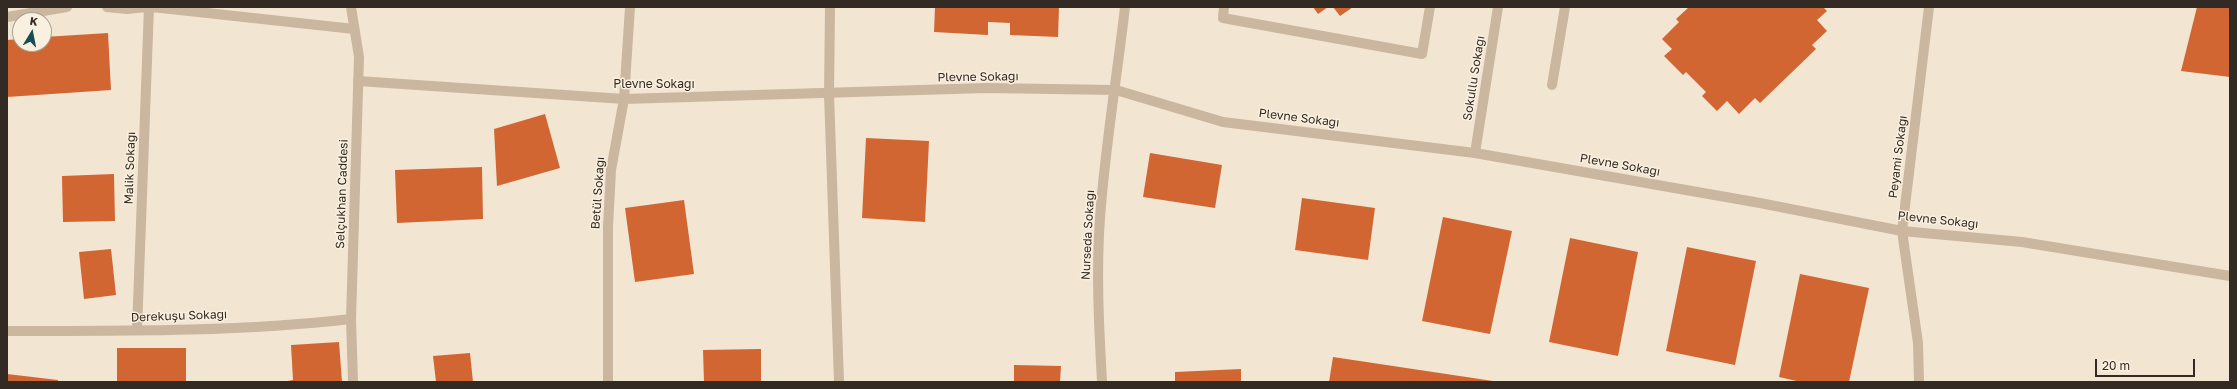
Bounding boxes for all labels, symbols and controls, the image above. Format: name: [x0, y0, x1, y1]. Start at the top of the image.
north arrow: [12, 12, 52, 52]
text: K: [29, 14, 39, 28]
street label: Sokullu Sokağı: [1460, 35, 1488, 121]
street label: Plevne Sokağı: [937, 69, 1019, 85]
street label: Plevne Sokağı: [613, 77, 695, 91]
street label: Plevne Sokağı: [1258, 106, 1340, 130]
street label: Peyami Sokağı: [1886, 115, 1910, 199]
street label: Malik Sokağı: [122, 131, 138, 205]
street label: Selçukhan Caddesi: [333, 139, 351, 249]
street label: Plevne Sokağı: [1579, 151, 1661, 179]
street label: Betül Sokağı: [588, 156, 608, 230]
street label: Nurseda Sokağı: [1078, 189, 1098, 281]
street label: Plevne Sokağı: [1897, 209, 1979, 231]
street label: Derekuşu Sokağı: [131, 307, 227, 325]
scale bar: [2097, 351, 2197, 377]
text: 20 m: [2102, 358, 2130, 373]

